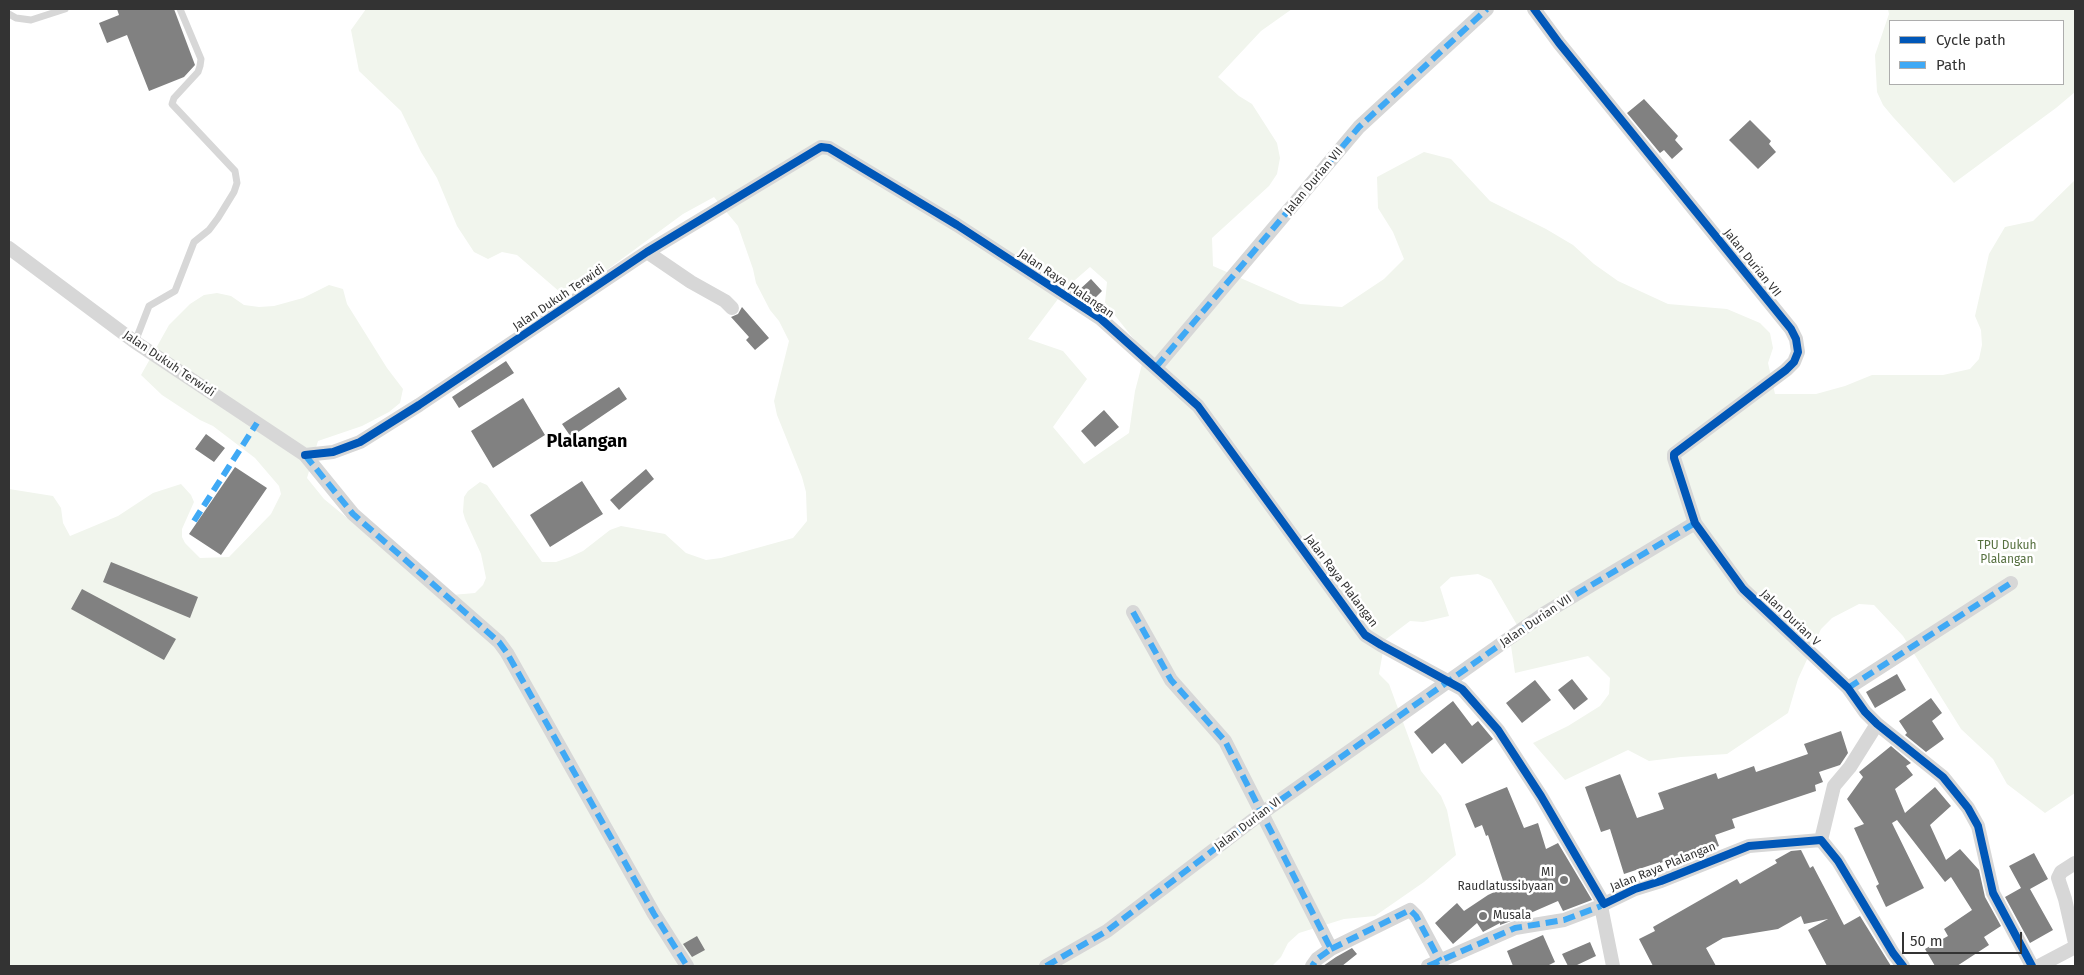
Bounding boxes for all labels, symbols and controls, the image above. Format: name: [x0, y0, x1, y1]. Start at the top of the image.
legend: [1889, 20, 2064, 85]
text: Cycle path: [1936, 31, 2006, 49]
text: Path: [1936, 56, 1966, 74]
street label: Jalan Durian VII: [1282, 144, 1346, 218]
street label: Jalan Durian VII: [1720, 226, 1784, 300]
street label: Jalan Raya Plalangan: [1015, 247, 1117, 321]
street label: Jalan Dukuh Terwidi: [510, 262, 608, 334]
street label: Jalan Dukuh Terwidi: [120, 328, 218, 400]
district label: Plalangan: [547, 431, 627, 453]
street label: Jalan Raya Plalangan: [1301, 532, 1381, 630]
park label: TPU Dukuh Plalangan: [1977, 539, 2037, 567]
street label: Jalan Durian V: [1757, 587, 1823, 649]
street label: Jalan Durian VII: [1497, 592, 1575, 650]
street label: Jalan Durian VI: [1212, 794, 1284, 854]
street label: Jalan Raya Plalangan: [1608, 839, 1718, 895]
place label: MI Raudlatussibyaan: [1458, 866, 1554, 894]
marker: MI Raudlatussibyaan: [1558, 874, 1570, 886]
place label: Musala: [1493, 909, 1531, 923]
marker: Musala: [1477, 910, 1489, 922]
scale bar: [1904, 922, 2024, 954]
text: 50 m: [1910, 932, 1943, 950]

